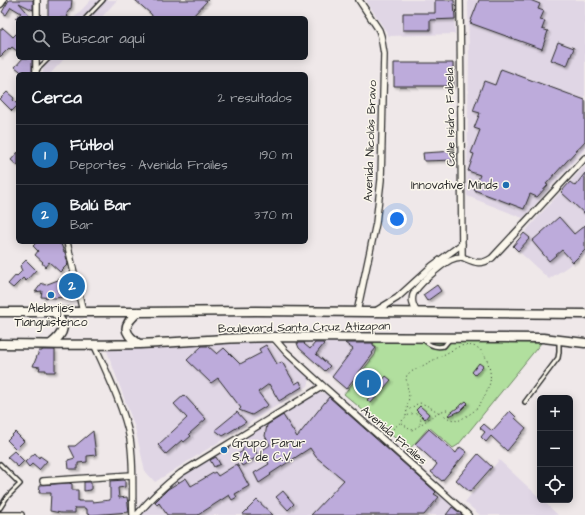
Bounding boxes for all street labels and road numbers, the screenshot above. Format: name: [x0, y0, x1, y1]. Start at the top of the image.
street label: Calle Isidro Fabela: [441, 67, 460, 167]
street label: Avenida Nicolás Bravo: [360, 80, 381, 202]
street label: Boulevard Santa Cruz Atizapan: [218, 317, 390, 338]
street label: Avenida Frailes: [357, 402, 430, 469]

